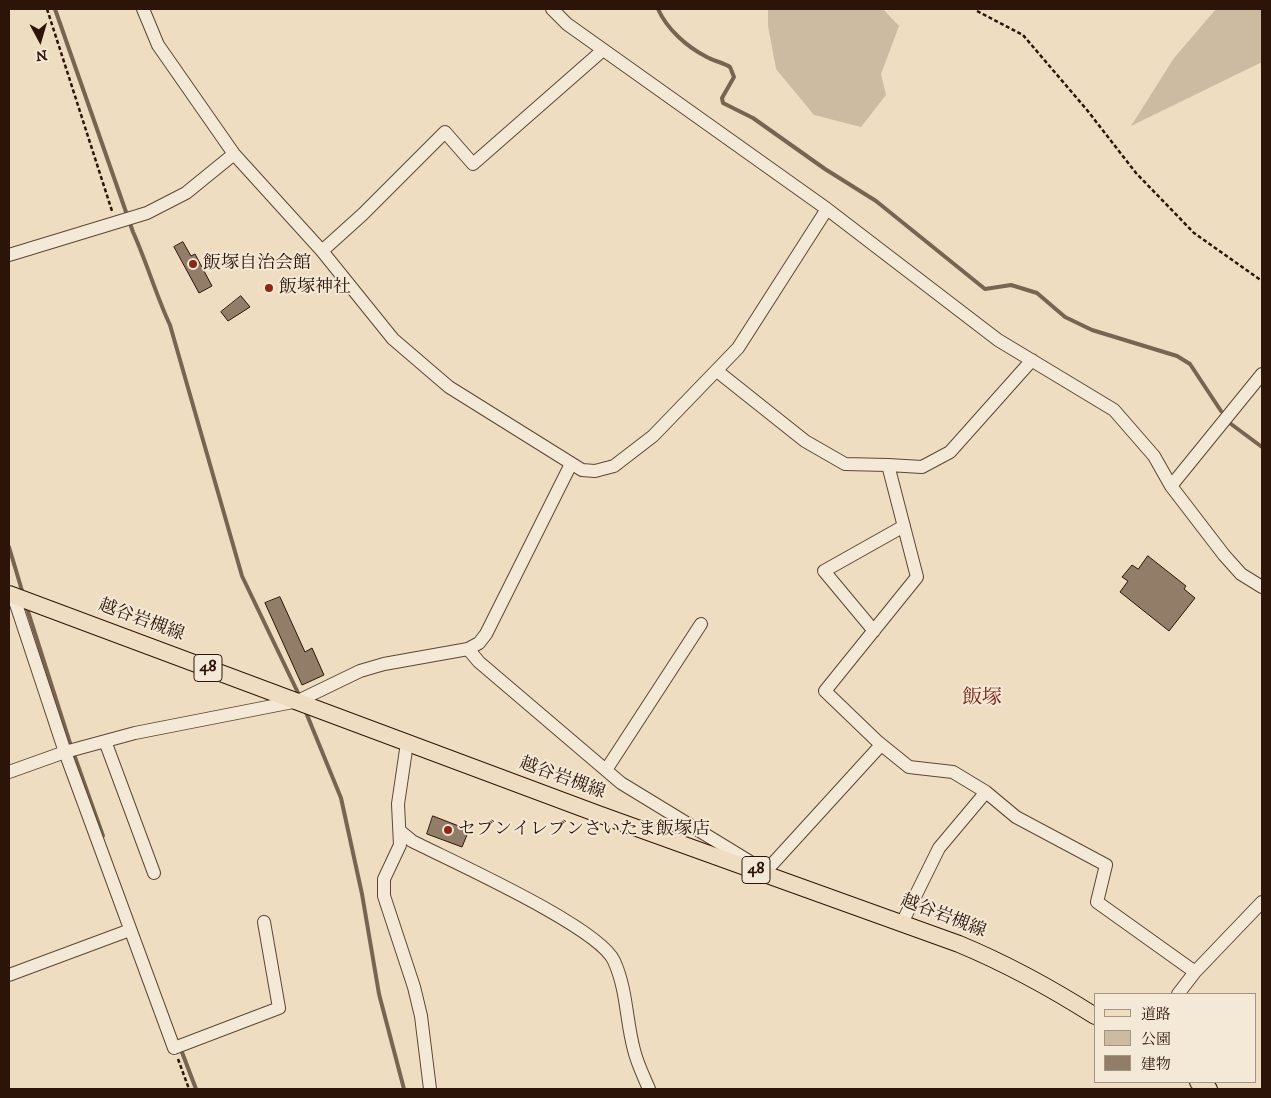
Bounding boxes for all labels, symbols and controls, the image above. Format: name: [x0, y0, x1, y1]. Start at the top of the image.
north arrow: [15, 15, 65, 65]
text: N: [35, 45, 48, 64]
place label: 飯塚自治会館: [203, 253, 311, 275]
marker: 飯塚自治会館: [187, 258, 199, 270]
place label: 飯塚神社: [279, 277, 351, 299]
marker: 飯塚神社: [263, 282, 275, 294]
street label: 越谷岩槻線: [95, 595, 187, 647]
road number: 48: [194, 654, 222, 681]
district label: 飯塚: [962, 687, 1002, 711]
street label: 越谷岩槻線: [516, 753, 608, 805]
place label: セブンイレブンさいたま飯塚店: [458, 819, 710, 841]
marker: セブンイレブンさいたま飯塚店: [442, 824, 454, 836]
road number: 48: [742, 856, 770, 884]
street label: 越谷岩槻線: [897, 891, 989, 943]
legend: [1094, 993, 1256, 1083]
text: 道路: [1141, 1005, 1171, 1024]
text: 公園: [1141, 1030, 1171, 1049]
text: 建物: [1141, 1055, 1171, 1074]

